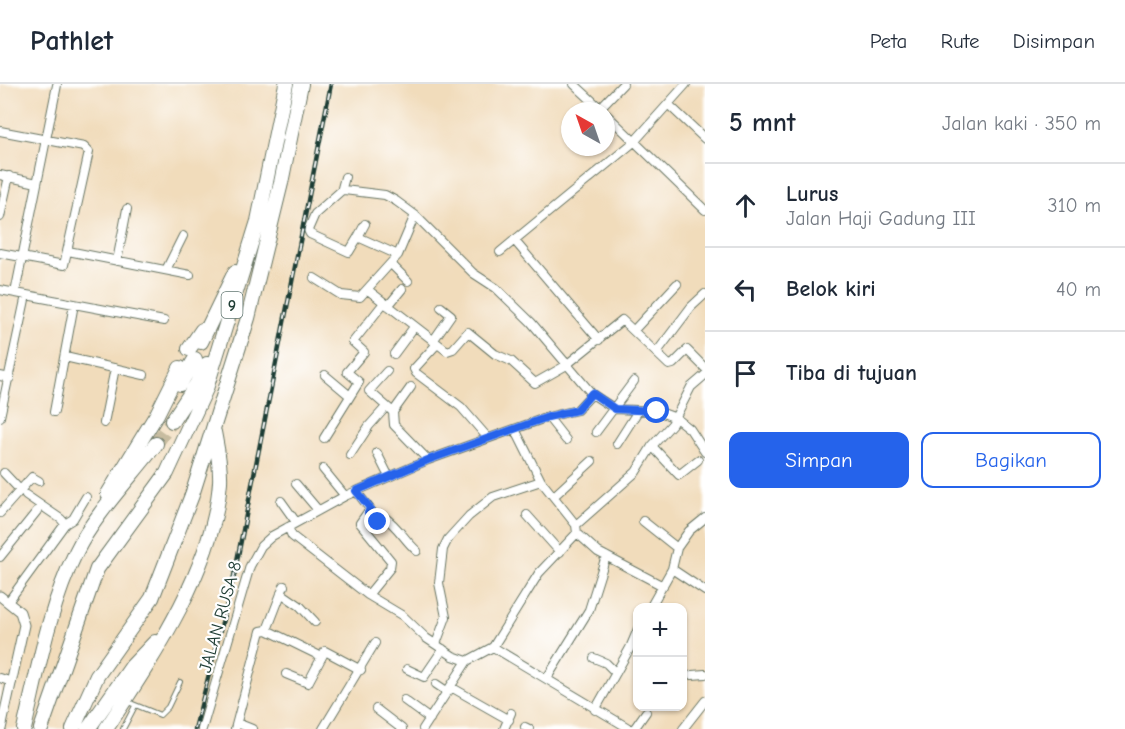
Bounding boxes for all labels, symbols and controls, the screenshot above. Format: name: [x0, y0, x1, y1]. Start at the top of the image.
text: Pathlet: [30, 25, 113, 57]
text: Peta: [870, 29, 907, 53]
text: Rute: [940, 29, 980, 53]
text: Disimpan: [1013, 29, 1095, 53]
north arrow: [561, 102, 615, 156]
text: 5 mnt: [729, 108, 795, 138]
text: Jalan kaki · 350 m: [942, 112, 1101, 135]
text: Lurus: [786, 181, 838, 207]
icon: ahead: [729, 189, 762, 222]
text: 310 m: [1048, 194, 1101, 217]
text: Jalan Haji Gadung III: [786, 207, 976, 230]
icon: left: [729, 273, 762, 306]
text: Belok kiri: [786, 276, 876, 302]
text: 40 m: [1056, 278, 1101, 301]
road number: 9: [222, 292, 242, 318]
icon: arrive: [729, 357, 762, 390]
text: Tiba di tujuan: [786, 360, 917, 386]
route start: [643, 397, 669, 423]
button: Simpan: [729, 432, 909, 488]
button: Bagikan: [921, 432, 1101, 488]
route end: [364, 508, 390, 534]
street label: JALAN RUSA 8: [195, 559, 246, 675]
map controls: [633, 603, 687, 711]
button: +: [633, 603, 687, 657]
button: −: [633, 657, 687, 711]

